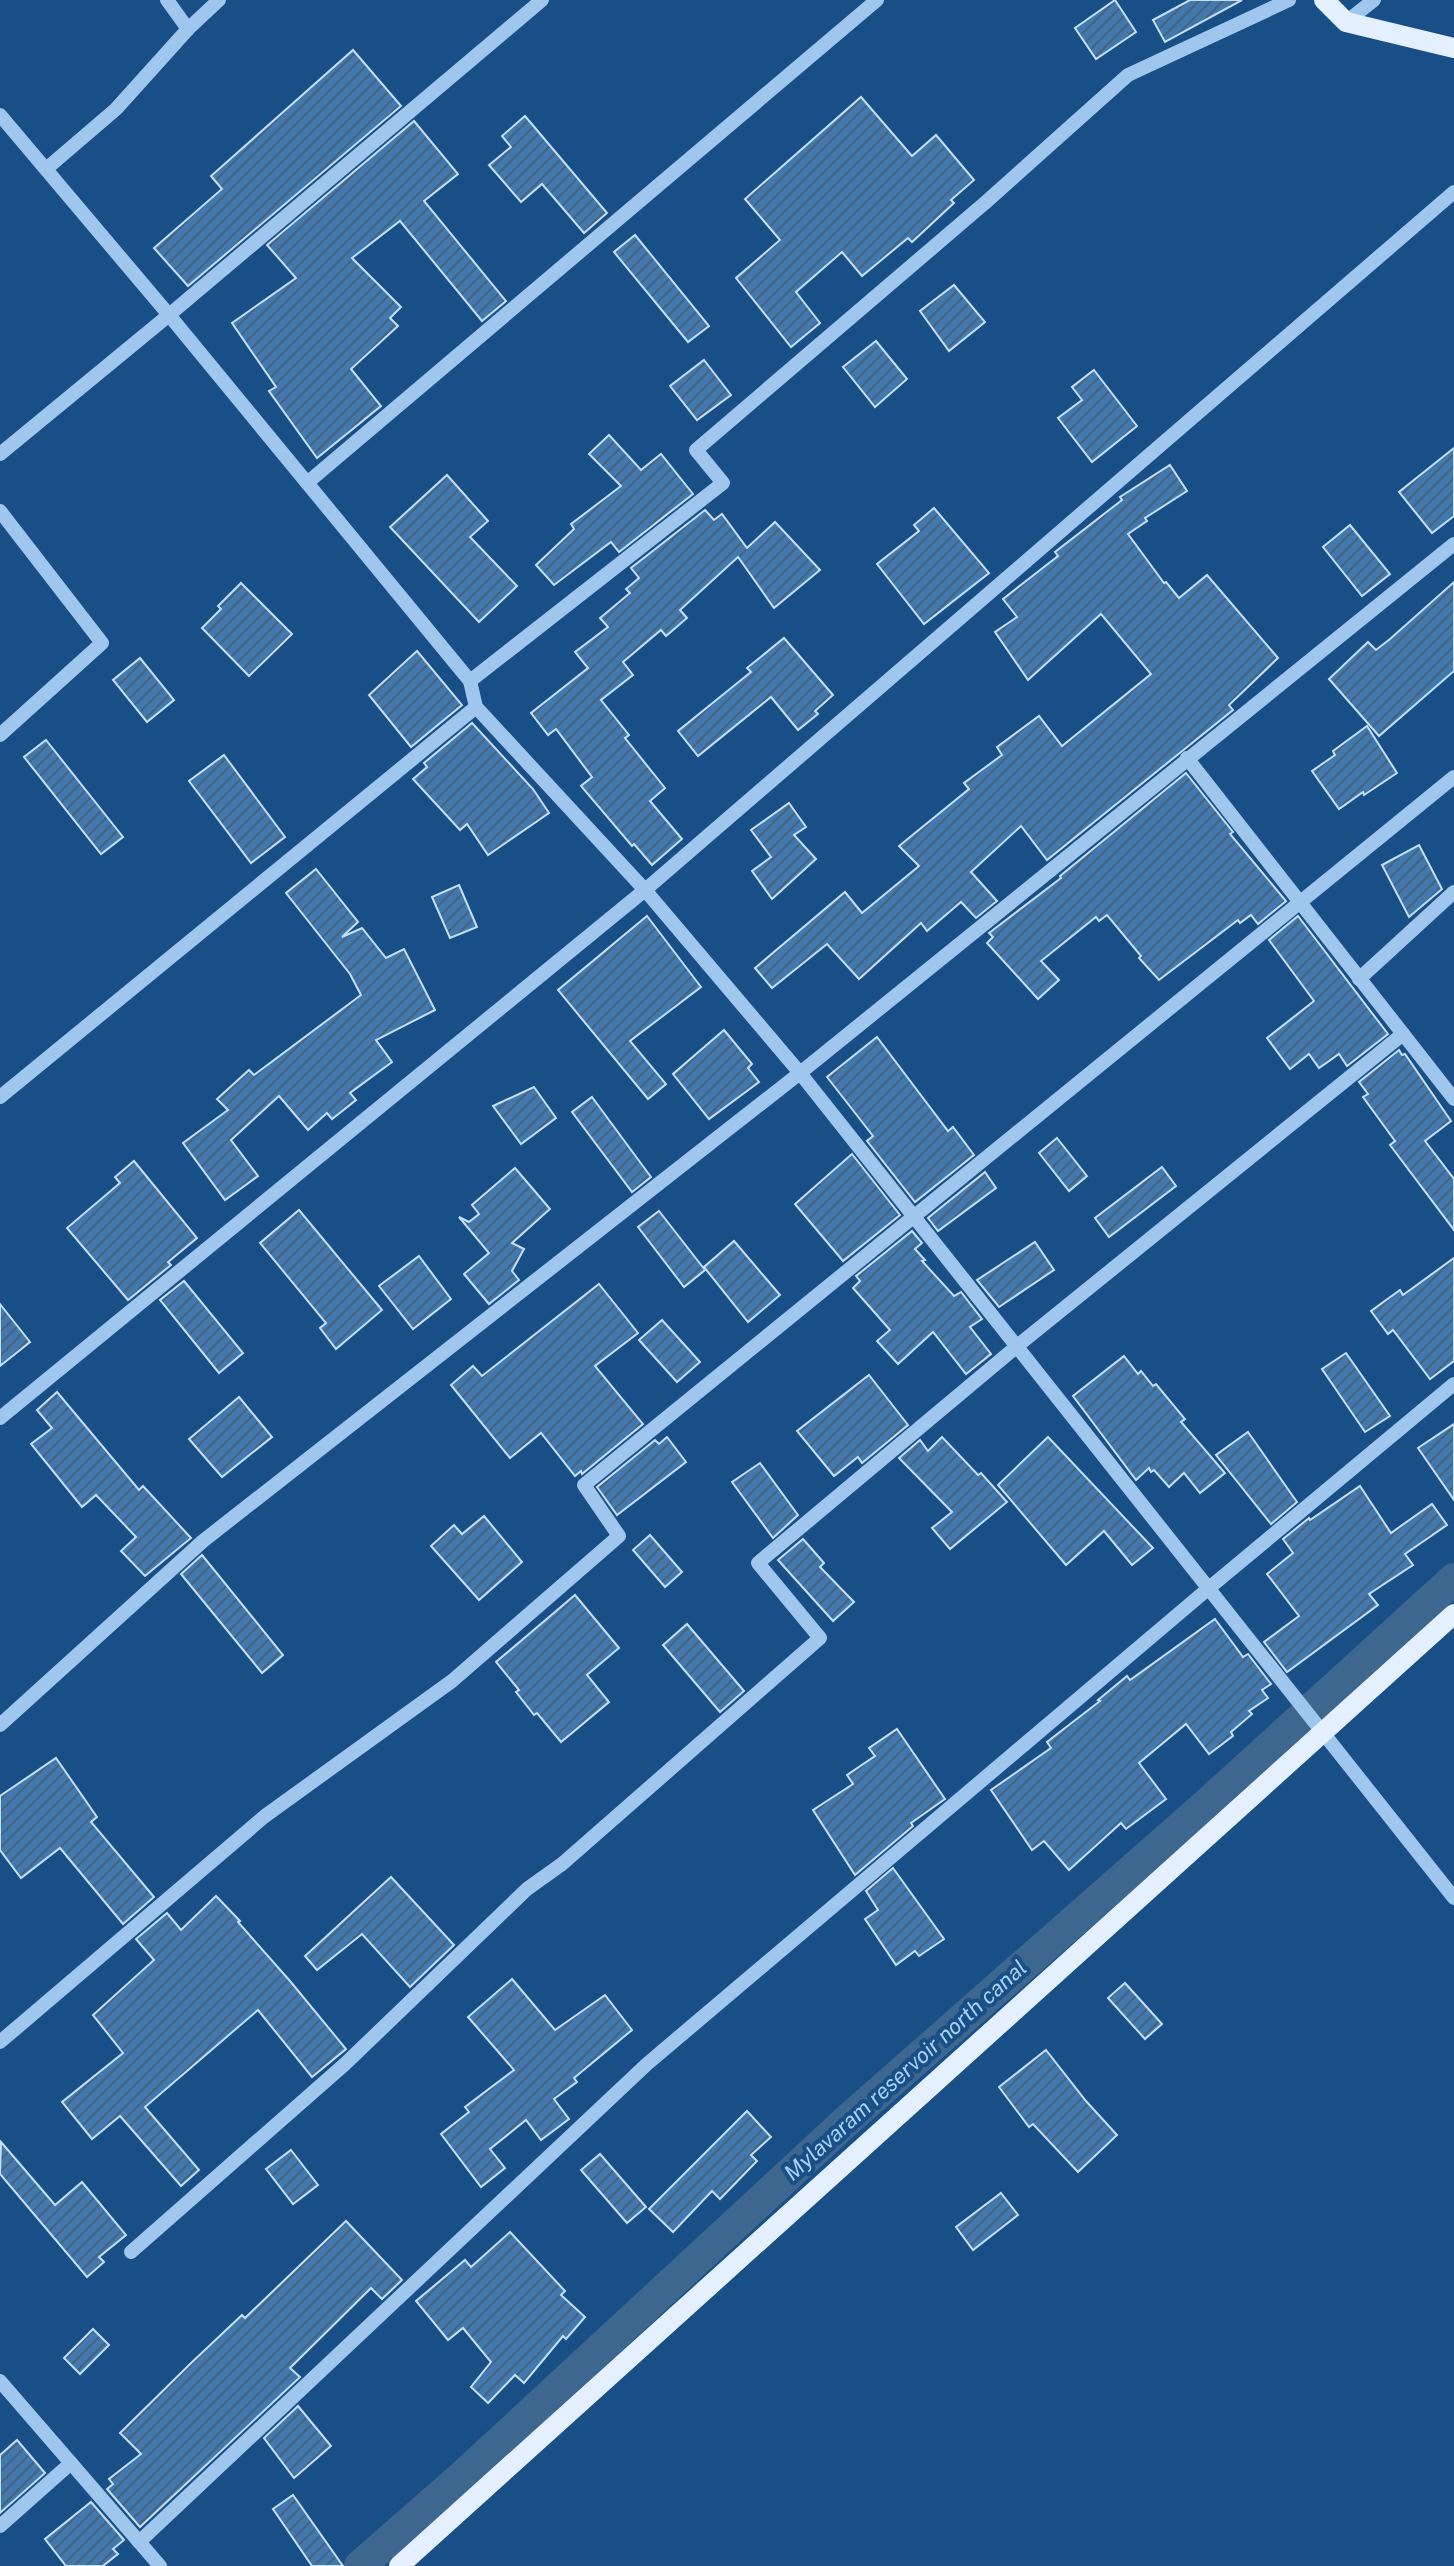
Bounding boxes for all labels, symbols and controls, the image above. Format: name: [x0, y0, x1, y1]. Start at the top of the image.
water label: Mylavaram reservoir north canal: [778, 1954, 1032, 2186]

